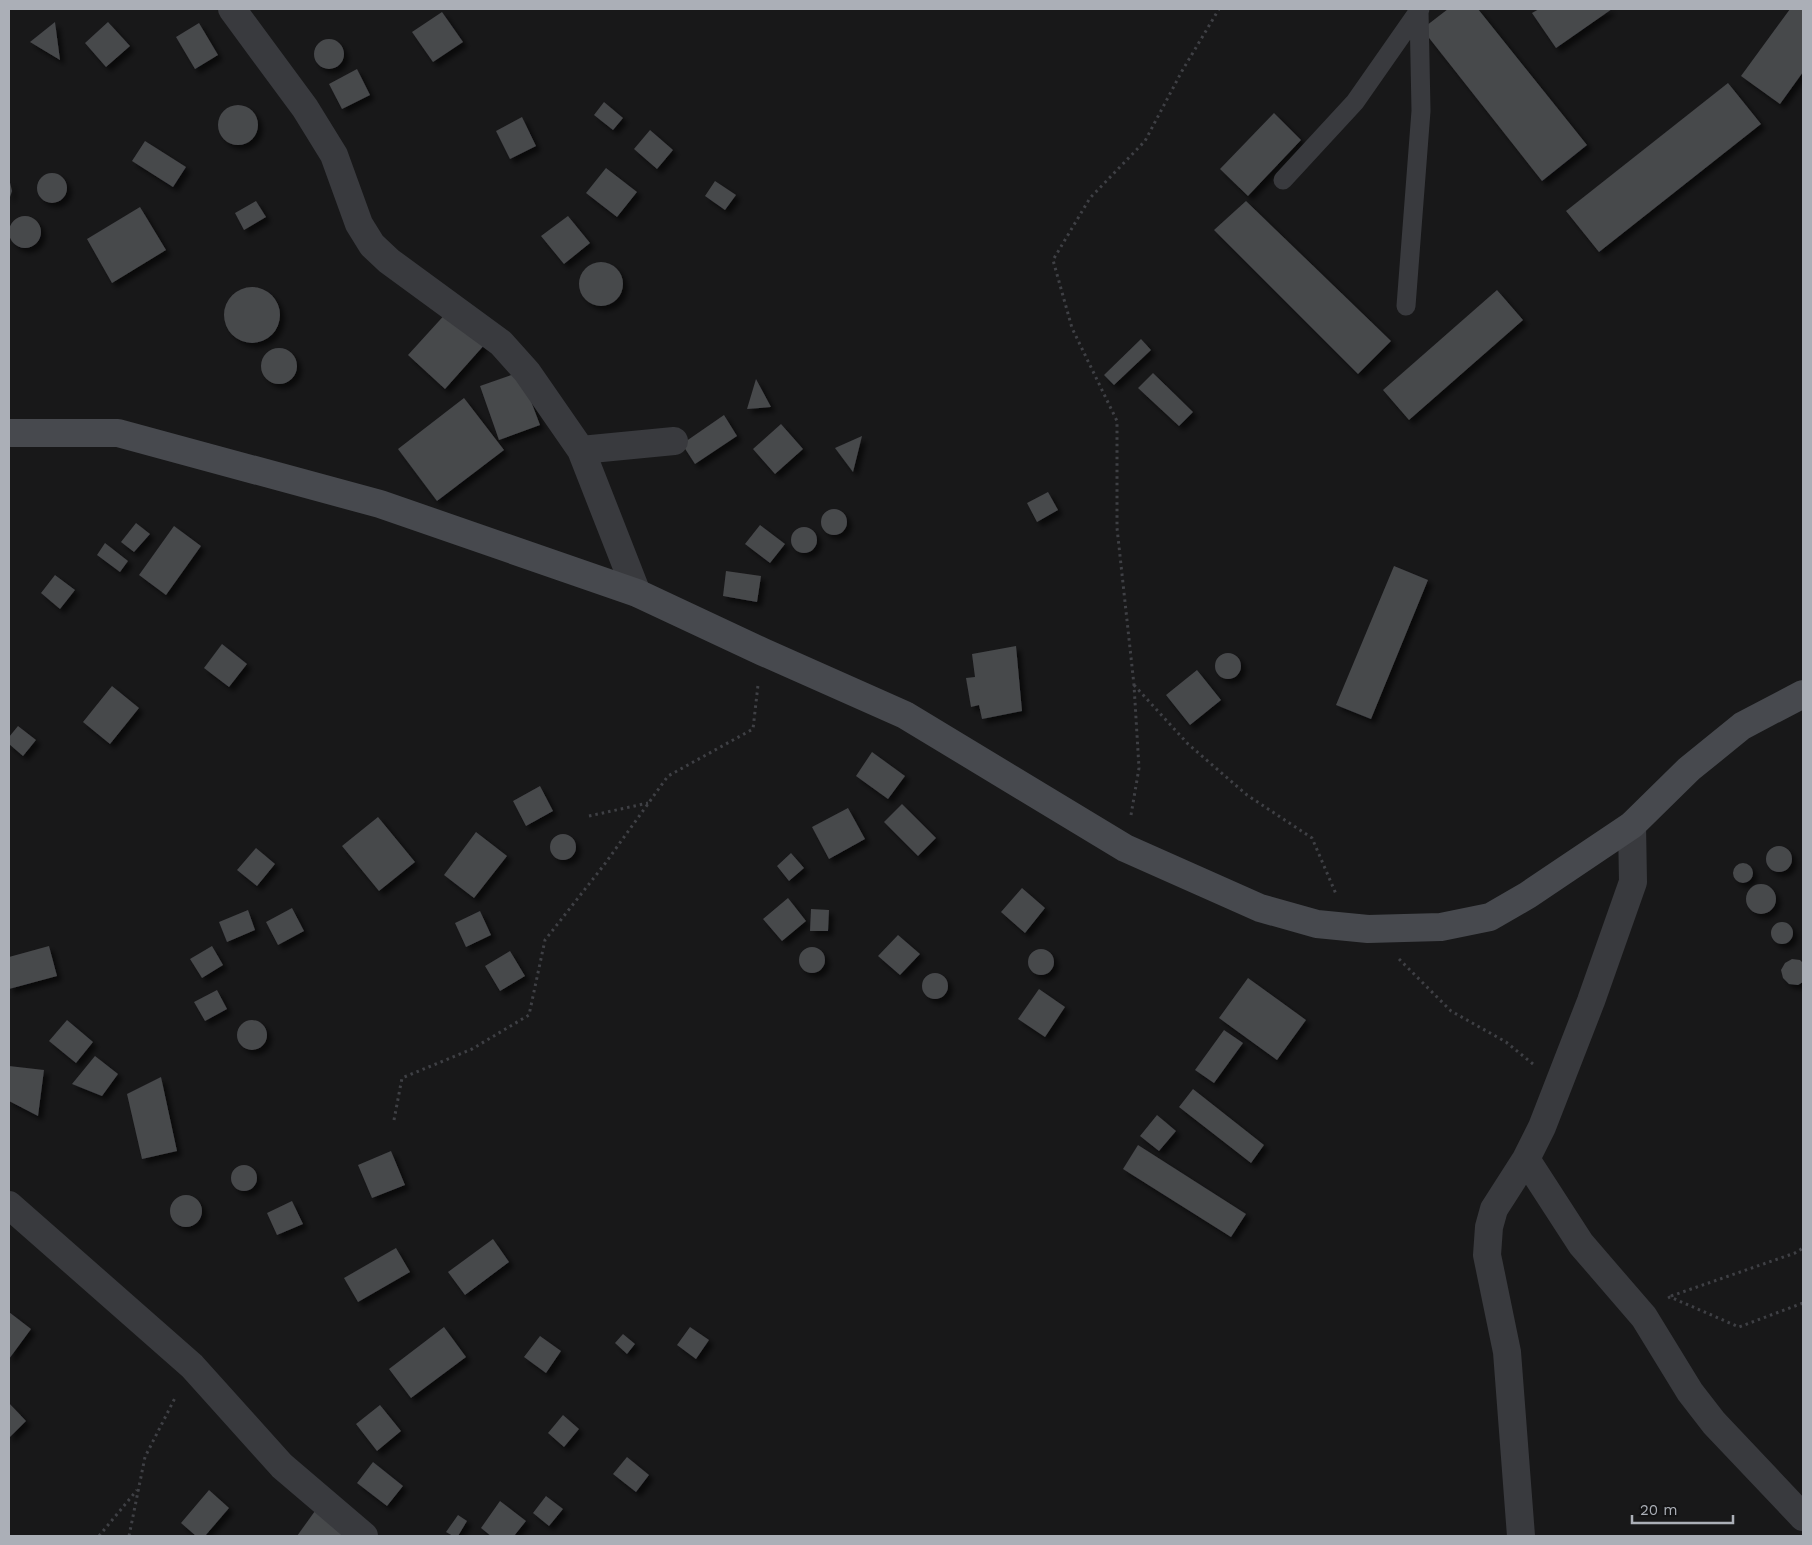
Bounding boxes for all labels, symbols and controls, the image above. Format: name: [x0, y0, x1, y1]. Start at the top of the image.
scale bar: [1632, 1492, 1733, 1524]
text: 20 m: [1640, 1501, 1678, 1519]

